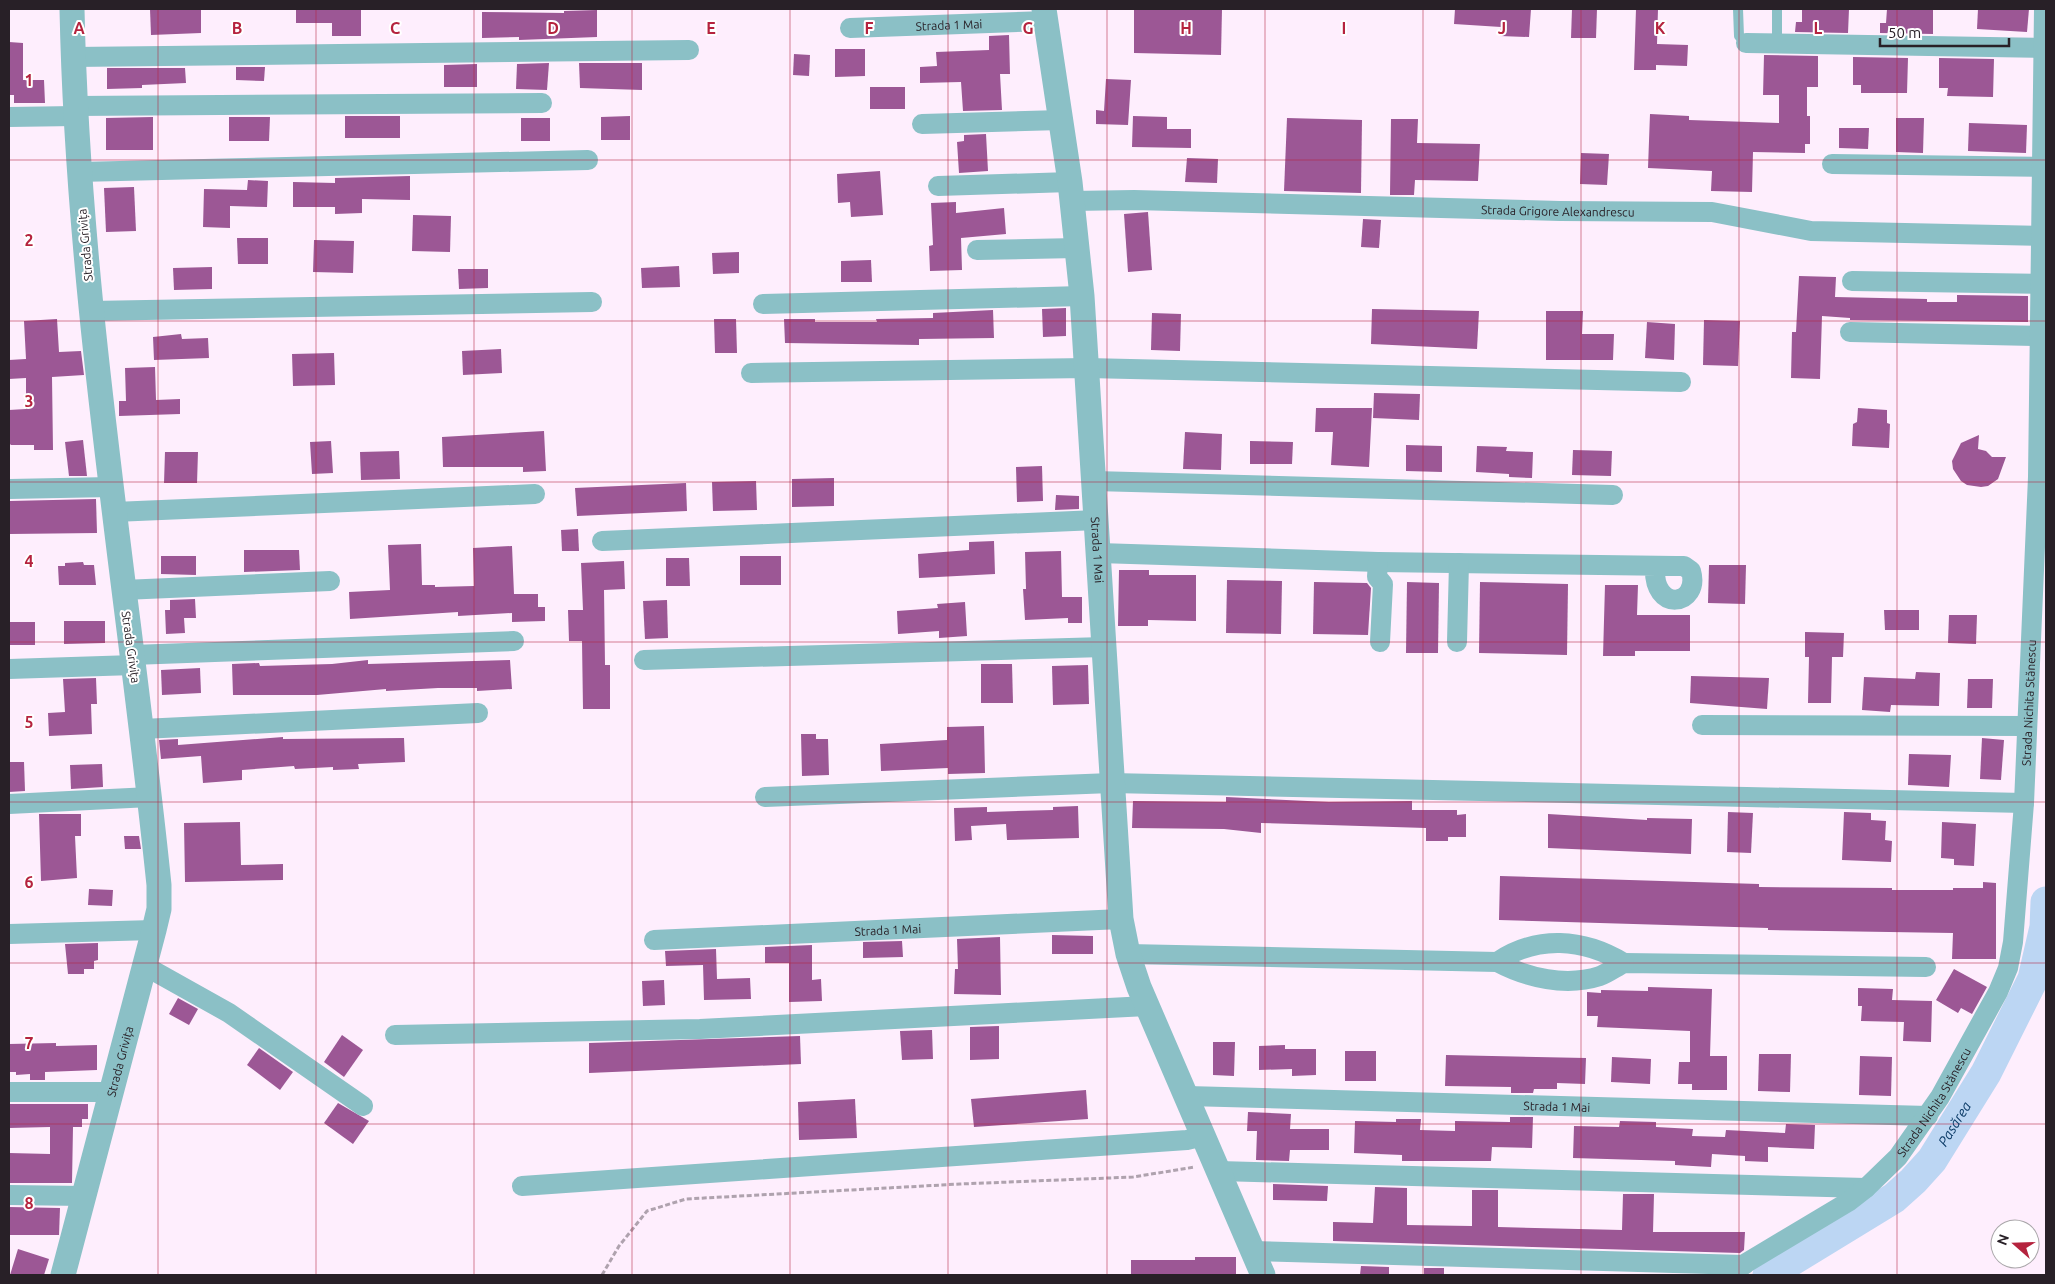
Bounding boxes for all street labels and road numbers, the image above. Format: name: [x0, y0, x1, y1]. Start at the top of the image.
street label: Strada 1 Mai: [915, 17, 983, 32]
street label: Strada Grigore Alexandrescu: [1481, 202, 1635, 218]
street label: Strada Grivița: [75, 208, 95, 282]
street label: Strada 1 Mai: [1089, 516, 1106, 584]
street label: Strada Grivița: [120, 610, 142, 684]
street label: Strada Nichita Stănescu: [2019, 639, 2038, 766]
street label: Strada 1 Mai: [854, 921, 921, 937]
street label: Strada Grivița: [104, 1024, 135, 1098]
street label: Strada Nichita Stănescu: [1894, 1045, 1973, 1159]
street label: Strada 1 Mai: [1523, 1099, 1590, 1113]

